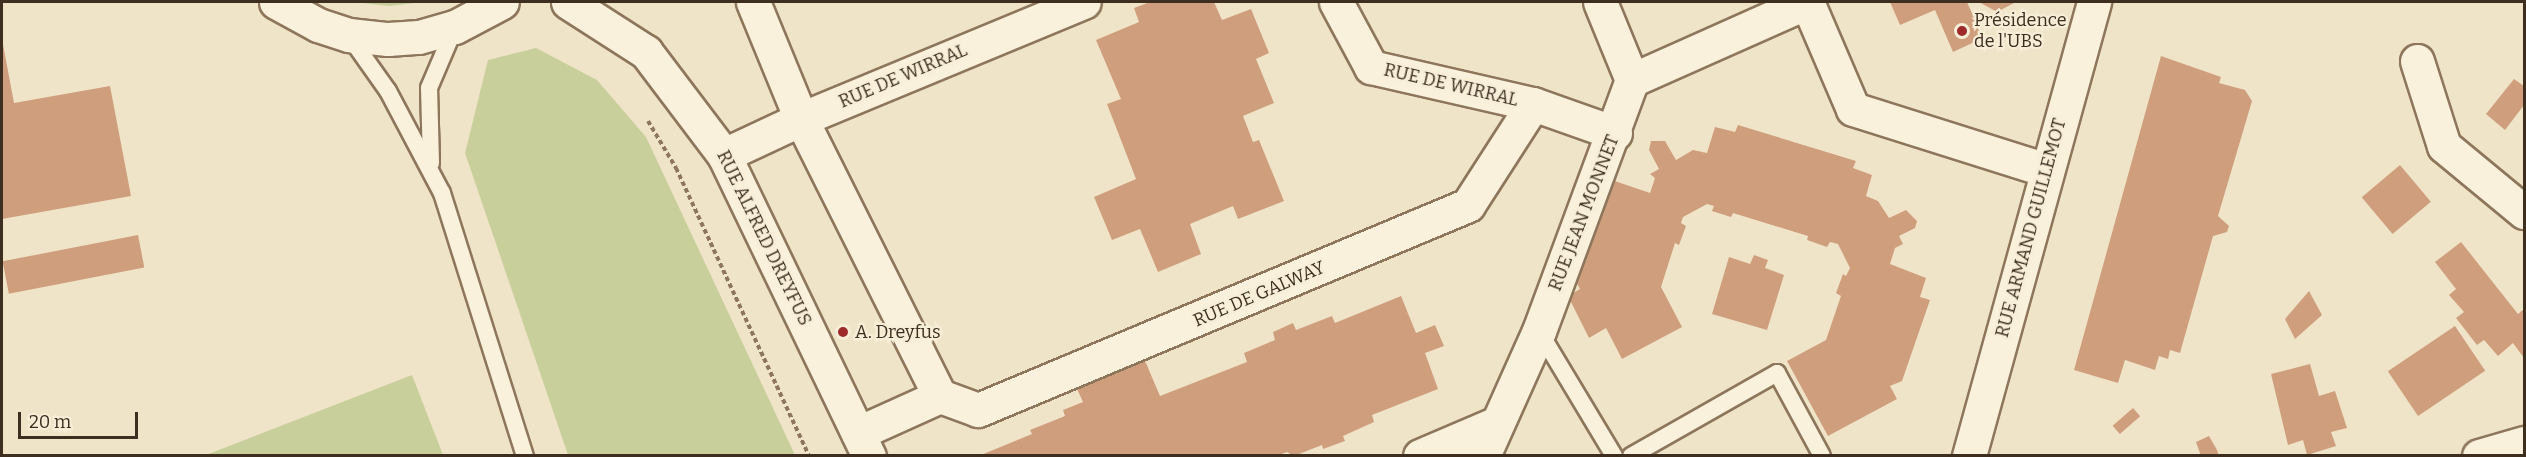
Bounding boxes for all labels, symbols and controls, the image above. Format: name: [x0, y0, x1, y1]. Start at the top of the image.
place label: Présidence de l'UBS: [1974, 10, 2067, 52]
marker: Présidence de l'UBS: [1955, 24, 1969, 38]
street label: RUE DE WIRRAL: [836, 39, 970, 113]
street label: RUE DE WIRRAL: [1382, 59, 1520, 111]
street label: RUE ARMAND GUILLEMOT: [1991, 116, 2071, 340]
street label: RUE JEAN MONNET: [1544, 132, 1624, 294]
street label: RUE ALFRED DREYFUS: [712, 147, 816, 329]
street label: RUE DE GALWAY: [1190, 257, 1328, 331]
place label: A. Dreyfus: [855, 321, 941, 343]
marker: A. Dreyfus: [836, 325, 850, 339]
scale bar: [21, 400, 141, 438]
text: 20 m: [29, 411, 71, 433]

